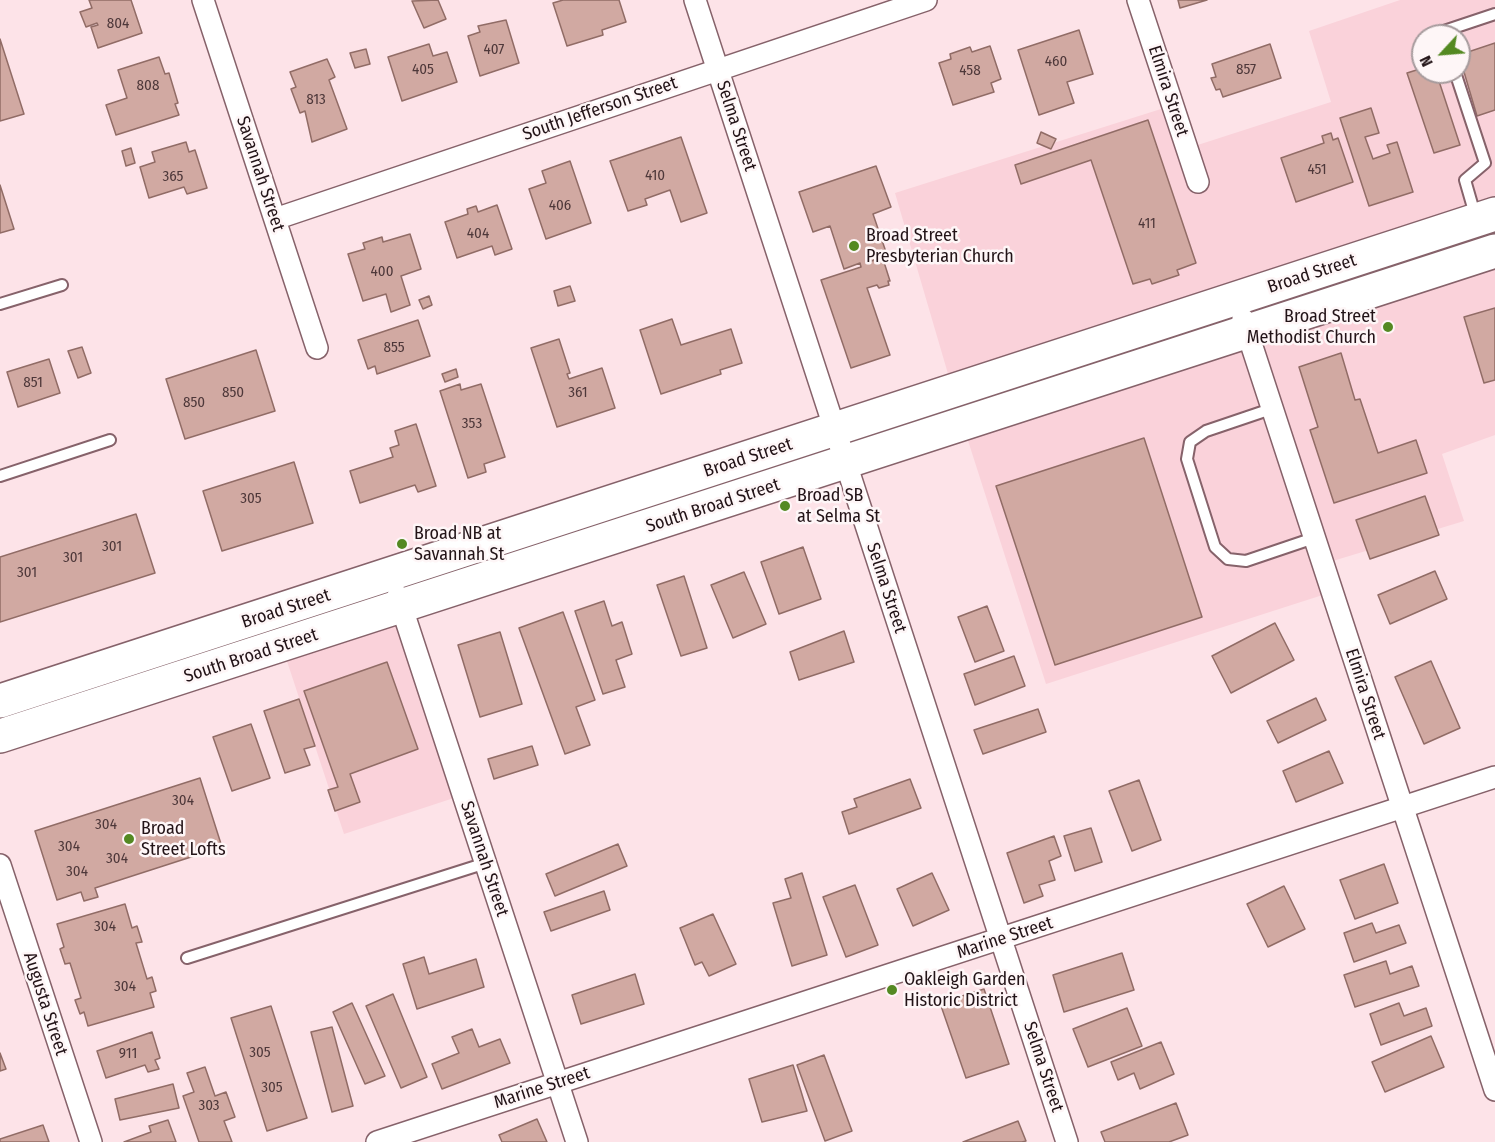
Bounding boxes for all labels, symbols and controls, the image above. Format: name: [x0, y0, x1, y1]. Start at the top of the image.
house number: 804: [107, 15, 129, 33]
north arrow: [1411, 24, 1471, 84]
house number: 407: [484, 41, 504, 59]
street label: Elmira Street: [1143, 43, 1193, 139]
house number: 460: [1045, 53, 1067, 71]
text: N: [1416, 53, 1437, 70]
house number: 405: [412, 61, 434, 79]
house number: 857: [1236, 61, 1256, 79]
house number: 458: [959, 62, 981, 80]
street label: South Jefferson Street: [520, 72, 680, 146]
house number: 808: [137, 77, 159, 95]
street label: Selma Street: [711, 78, 761, 174]
house number: 813: [306, 91, 326, 109]
street label: Savannah Street: [231, 114, 289, 234]
house number: 451: [1307, 161, 1327, 179]
house number: 410: [645, 167, 665, 185]
house number: 365: [162, 168, 184, 186]
house number: 406: [549, 197, 571, 215]
house number: 411: [1138, 215, 1156, 233]
house number: 404: [467, 225, 489, 243]
place label: Broad Street Presbyterian Church: [866, 225, 1014, 268]
marker: Broad Street Presbyterian Church: [847, 239, 861, 253]
street label: Broad Street: [1265, 250, 1359, 298]
house number: 400: [371, 263, 393, 281]
place label: Broad Street Methodist Church: [1247, 306, 1376, 348]
marker: Broad Street Methodist Church: [1381, 320, 1395, 334]
house number: 855: [383, 339, 405, 357]
house number: 851: [23, 374, 43, 392]
house number: 850: [222, 384, 244, 402]
house number: 361: [568, 384, 588, 402]
house number: 850: [183, 394, 205, 412]
house number: 353: [462, 415, 482, 433]
street label: Broad Street: [701, 434, 795, 482]
street label: South Broad Street: [643, 474, 783, 538]
place label: Broad SB at Selma St: [797, 485, 880, 528]
house number: 305: [240, 490, 262, 508]
marker: Broad SB at Selma St: [778, 499, 792, 513]
place label: Broad NB at Savannah St: [414, 523, 504, 566]
marker: Broad NB at Savannah St: [395, 537, 409, 551]
house number: 301: [102, 538, 122, 556]
street label: Selma Street: [861, 540, 911, 636]
house number: 301: [63, 549, 83, 567]
house number: 301: [17, 564, 37, 582]
street label: Broad Street: [239, 585, 333, 633]
street label: South Broad Street: [181, 624, 321, 688]
street label: Elmira Street: [1340, 646, 1390, 742]
house number: 304: [172, 792, 194, 810]
street label: Savannah Street: [455, 799, 513, 919]
house number: 304: [95, 816, 117, 834]
place label: Broad Street Lofts: [141, 818, 226, 860]
marker: Broad Street Lofts: [122, 832, 136, 846]
house number: 304: [58, 838, 80, 856]
house number: 304: [106, 850, 128, 868]
house number: 304: [66, 863, 88, 881]
street label: Marine Street: [954, 912, 1056, 964]
house number: 304: [94, 918, 116, 936]
street label: Augusta Street: [18, 950, 72, 1058]
place label: Oakleigh Garden Historic District: [904, 969, 1026, 1012]
house number: 304: [114, 978, 136, 996]
marker: Oakleigh Garden Historic District: [885, 983, 899, 997]
street label: Selma Street: [1018, 1019, 1068, 1115]
house number: 305: [249, 1044, 271, 1062]
house number: 911: [119, 1045, 137, 1063]
street label: Marine Street: [491, 1062, 593, 1114]
house number: 305: [261, 1079, 283, 1097]
house number: 303: [198, 1097, 220, 1115]

